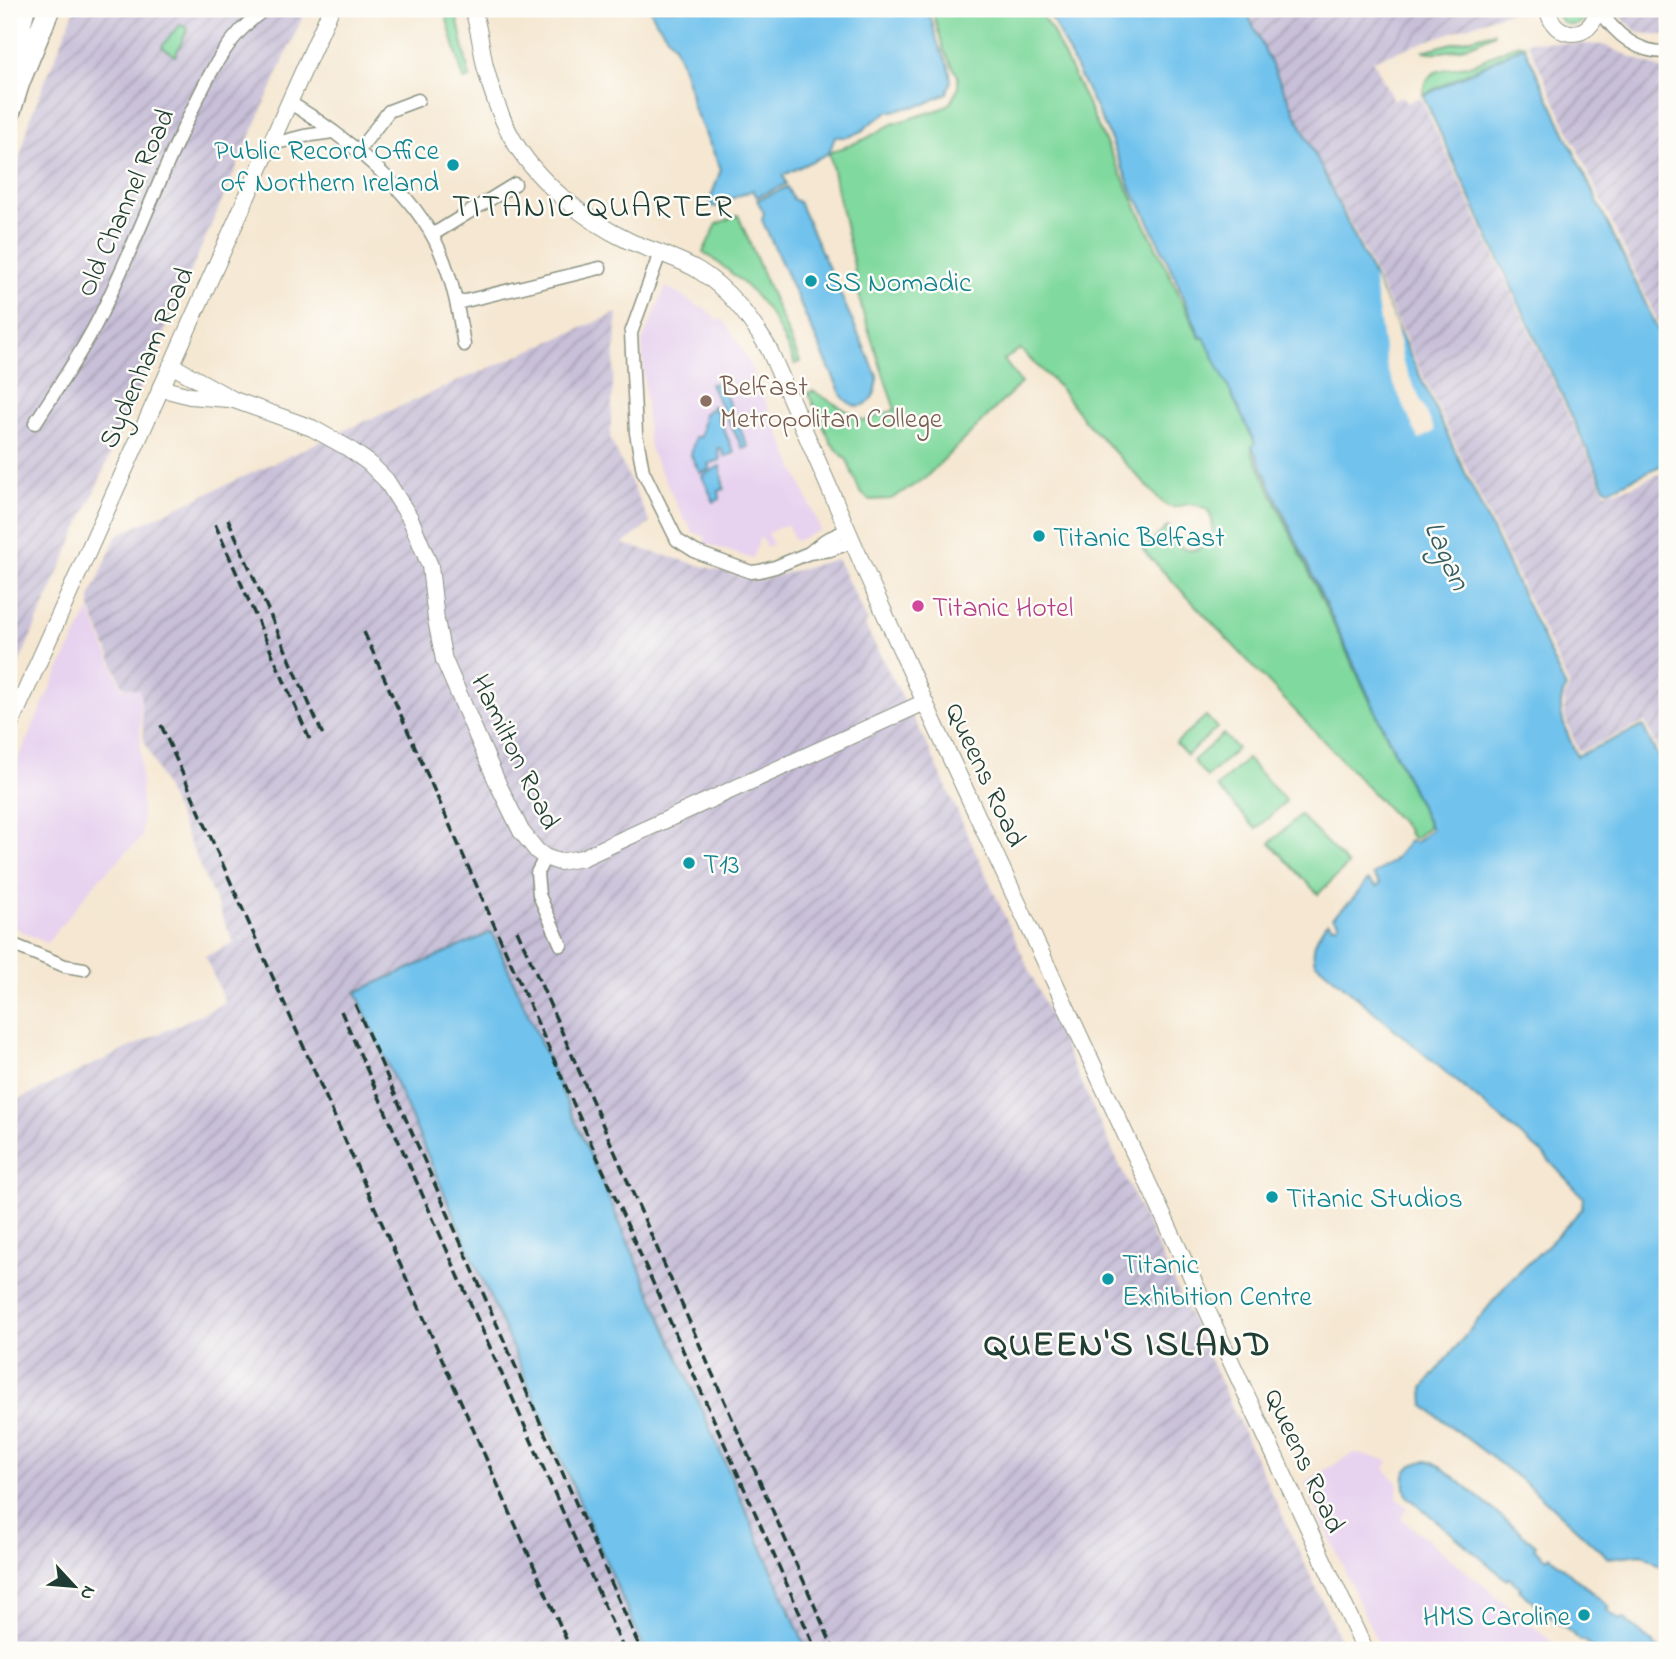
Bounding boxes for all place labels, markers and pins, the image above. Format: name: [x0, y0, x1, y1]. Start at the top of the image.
place label: Public Record Office of Northern Ireland: [214, 132, 439, 205]
marker: Public Record Office of Northern Ireland: [445, 157, 461, 173]
place label: SS Nomadic: [825, 264, 972, 305]
marker: SS Nomadic: [803, 273, 819, 289]
place label: Belfast Metropolitan College: [719, 368, 943, 441]
marker: Belfast Metropolitan College: [698, 393, 714, 409]
place label: Titanic Belfast: [1053, 519, 1225, 560]
marker: Titanic Belfast: [1031, 528, 1047, 544]
place label: Titanic Hotel: [932, 589, 1073, 630]
marker: Titanic Hotel: [910, 598, 926, 614]
place label: T13: [703, 846, 740, 887]
marker: T13: [681, 855, 697, 871]
place label: Titanic Studios: [1286, 1180, 1463, 1221]
marker: Titanic Studios: [1264, 1189, 1280, 1205]
place label: Titanic Exhibition Centre: [1122, 1246, 1312, 1319]
marker: Titanic Exhibition Centre: [1100, 1271, 1116, 1287]
place label: HMS Caroline: [1423, 1598, 1570, 1639]
marker: HMS Caroline: [1576, 1607, 1592, 1623]

